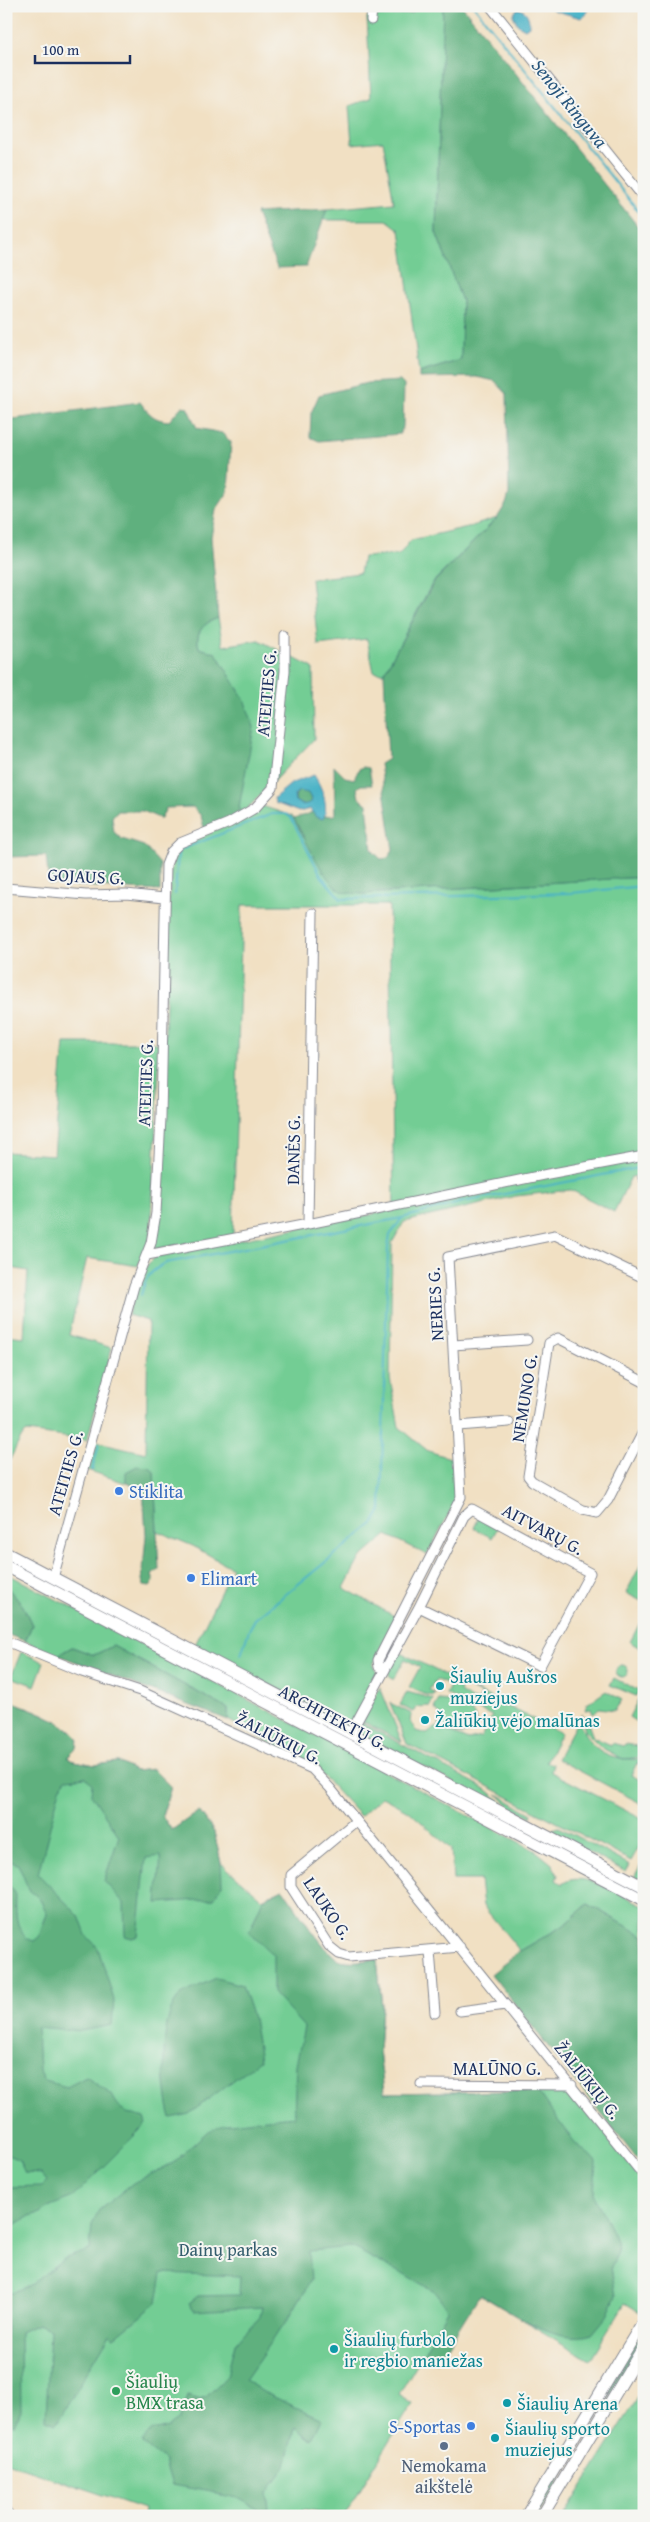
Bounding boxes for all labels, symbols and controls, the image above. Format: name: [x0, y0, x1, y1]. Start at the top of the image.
scale bar: [35, 32, 130, 64]
text: 100 m: [42, 39, 80, 60]
water label: Senoji Ringuva: [525, 52, 615, 154]
street label: ATEITIES G.: [249, 648, 283, 738]
street label: GOJAUS G.: [47, 861, 125, 891]
street label: ATEITIES G.: [130, 1039, 160, 1127]
street label: DANĖS G.: [279, 1115, 307, 1185]
street label: NERIES G.: [420, 1267, 450, 1341]
street label: NEMUNO G.: [504, 1352, 544, 1444]
street label: ATEITIES G.: [40, 1427, 90, 1519]
place label: Stiklita: [129, 1478, 184, 1505]
marker: Stiklita: [113, 1485, 125, 1497]
street label: AITVARŲ G.: [498, 1496, 588, 1562]
place label: Elimart: [201, 1565, 258, 1592]
marker: Elimart: [185, 1572, 197, 1584]
place label: Šiaulių Aušros muziejus: [450, 1663, 557, 1711]
street label: ARCHITEKTŲ G.: [274, 1677, 392, 1757]
marker: Šiaulių Aušros muziejus: [434, 1680, 446, 1692]
street label: ŽALIŪKIŲ G.: [231, 1705, 327, 1771]
place label: Žaliūkių vėjo malūnas: [435, 1707, 600, 1734]
marker: Žaliūkių vėjo malūnas: [419, 1714, 431, 1726]
street label: LAUKO G.: [297, 1871, 359, 1945]
street label: ŽALIŪKIŲ G.: [548, 2035, 628, 2125]
street label: MALŪNO G.: [453, 2055, 541, 2082]
park label: Dainų parkas: [179, 2236, 277, 2263]
place label: Šiaulių furbolo ir regbio maniežas: [344, 2326, 483, 2374]
marker: Šiaulių furbolo ir regbio maniežas: [328, 2343, 340, 2355]
place label: Šiaulių BMX trasa: [126, 2368, 204, 2416]
marker: Šiaulių BMX trasa: [110, 2385, 122, 2397]
place label: Šiaulių Arena: [517, 2390, 619, 2417]
marker: Šiaulių Arena: [501, 2397, 513, 2409]
place label: S-Sportas: [389, 2413, 461, 2440]
place label: Šiaulių sporto muziejus: [505, 2415, 610, 2463]
marker: S-Sportas: [465, 2420, 477, 2432]
marker: Šiaulių sporto muziejus: [489, 2432, 501, 2444]
marker: Nemokama aikštelė: [438, 2440, 450, 2452]
place label: Nemokama aikštelė: [402, 2452, 487, 2500]

